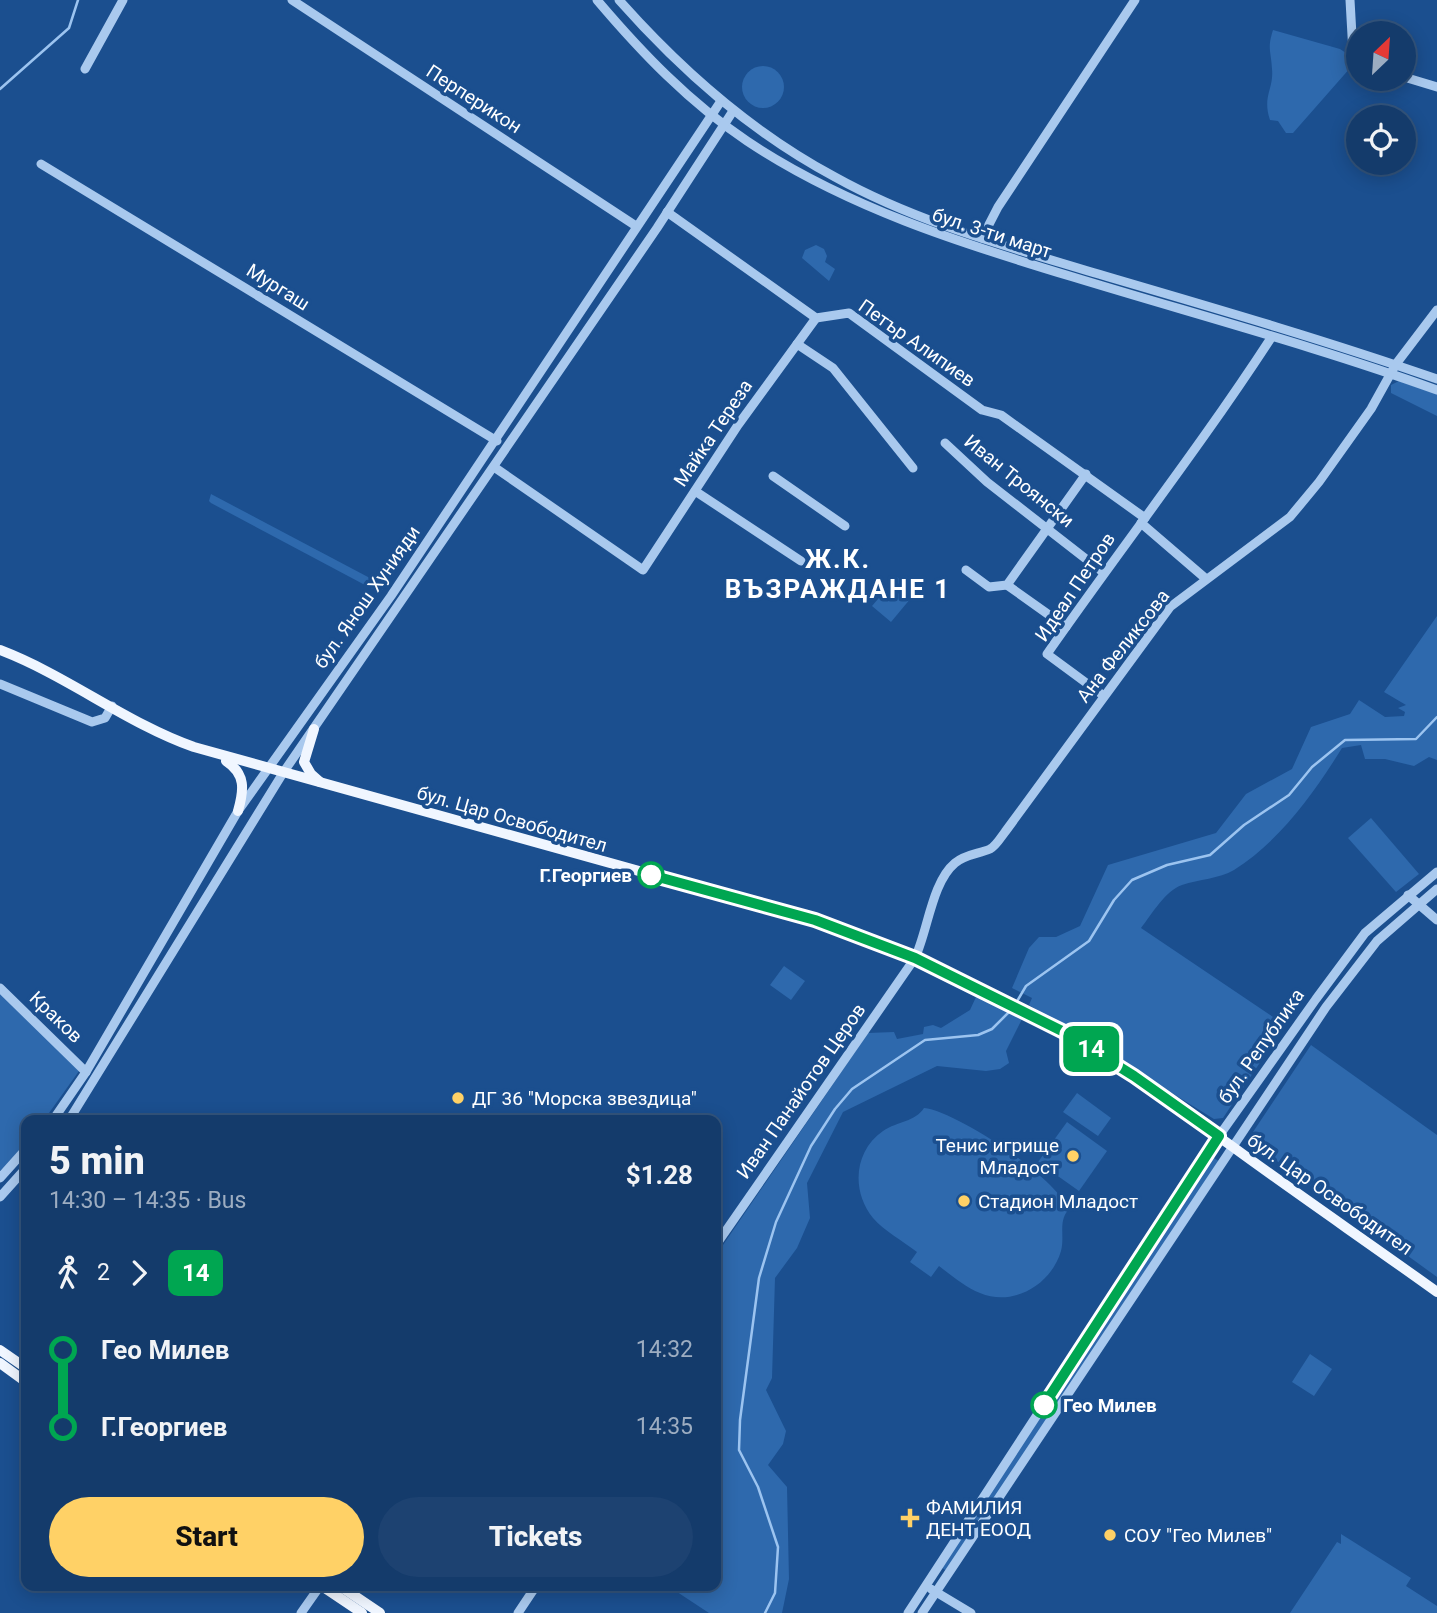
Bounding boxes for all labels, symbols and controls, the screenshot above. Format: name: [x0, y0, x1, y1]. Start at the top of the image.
north arrow: [1346, 21, 1416, 91]
map controls: [1346, 21, 1416, 175]
street label: Перперикон: [422, 60, 526, 138]
button: locate: [1346, 105, 1416, 175]
street label: бул. 3-ти март: [929, 203, 1055, 263]
street label: Мургаш: [242, 259, 314, 315]
street label: Петър Алипиев: [854, 294, 980, 392]
street label: Майка Тереза: [669, 375, 757, 491]
street label: Иван Троянски: [960, 430, 1078, 532]
street label: бул. Янош Хунияди: [309, 521, 425, 673]
street label: Идеал Петров: [1030, 528, 1120, 646]
district label: Ж.К. ВЪЗРАЖДАНЕ 1: [725, 544, 951, 604]
street label: Ана Феликсова: [1072, 585, 1174, 707]
street label: бул. Цар Освободител: [414, 781, 610, 857]
marker: Г.Георгиев: [638, 862, 664, 888]
place label: Г.Георгиев: [540, 864, 632, 887]
street label: бул. Република: [1213, 984, 1309, 1108]
street label: Краков: [25, 986, 87, 1048]
street label: Иван Панайотов Церов: [732, 999, 870, 1183]
line badge: 14: [1060, 1026, 1122, 1072]
text: 14: [1077, 1035, 1105, 1063]
place label: ДГ 36 "Морска звездица": [472, 1087, 697, 1110]
marker: ДГ 36 "Морска звездица": [450, 1090, 466, 1106]
street label: бул. Цар Освободител: [1243, 1128, 1417, 1260]
place label: Тенис игрище Младост: [935, 1134, 1059, 1179]
text: 5 min: [49, 1139, 145, 1183]
marker: Тенис игрище Младост: [1065, 1148, 1081, 1164]
text: $1.28: [626, 1160, 693, 1190]
text: 14:30 – 14:35 · Bus: [49, 1187, 246, 1214]
place label: Стадион Младост: [978, 1190, 1138, 1213]
marker: Стадион Младост: [956, 1193, 972, 1209]
icon: walk: [49, 1254, 87, 1292]
icon: forward: [120, 1254, 158, 1292]
text: 2: [97, 1259, 110, 1286]
text: 14: [182, 1259, 209, 1287]
text: Гео Милев: [101, 1335, 229, 1365]
text: 14:32: [636, 1336, 693, 1363]
marker: Гео Милев: [1031, 1392, 1057, 1418]
place label: Гео Милев: [1063, 1394, 1157, 1417]
text: Г.Георгиев: [101, 1412, 227, 1442]
text: 14:35: [636, 1413, 693, 1440]
place label: ФАМИЛИЯ ДЕНТ ЕООД: [926, 1496, 1031, 1541]
button: Start: [49, 1497, 364, 1577]
button: Tickets: [378, 1497, 693, 1577]
marker: ФАМИЛИЯ ДЕНТ ЕООД: [900, 1508, 920, 1528]
place label: СОУ "Гео Милев": [1124, 1524, 1272, 1547]
marker: СОУ "Гео Милев": [1102, 1527, 1118, 1543]

